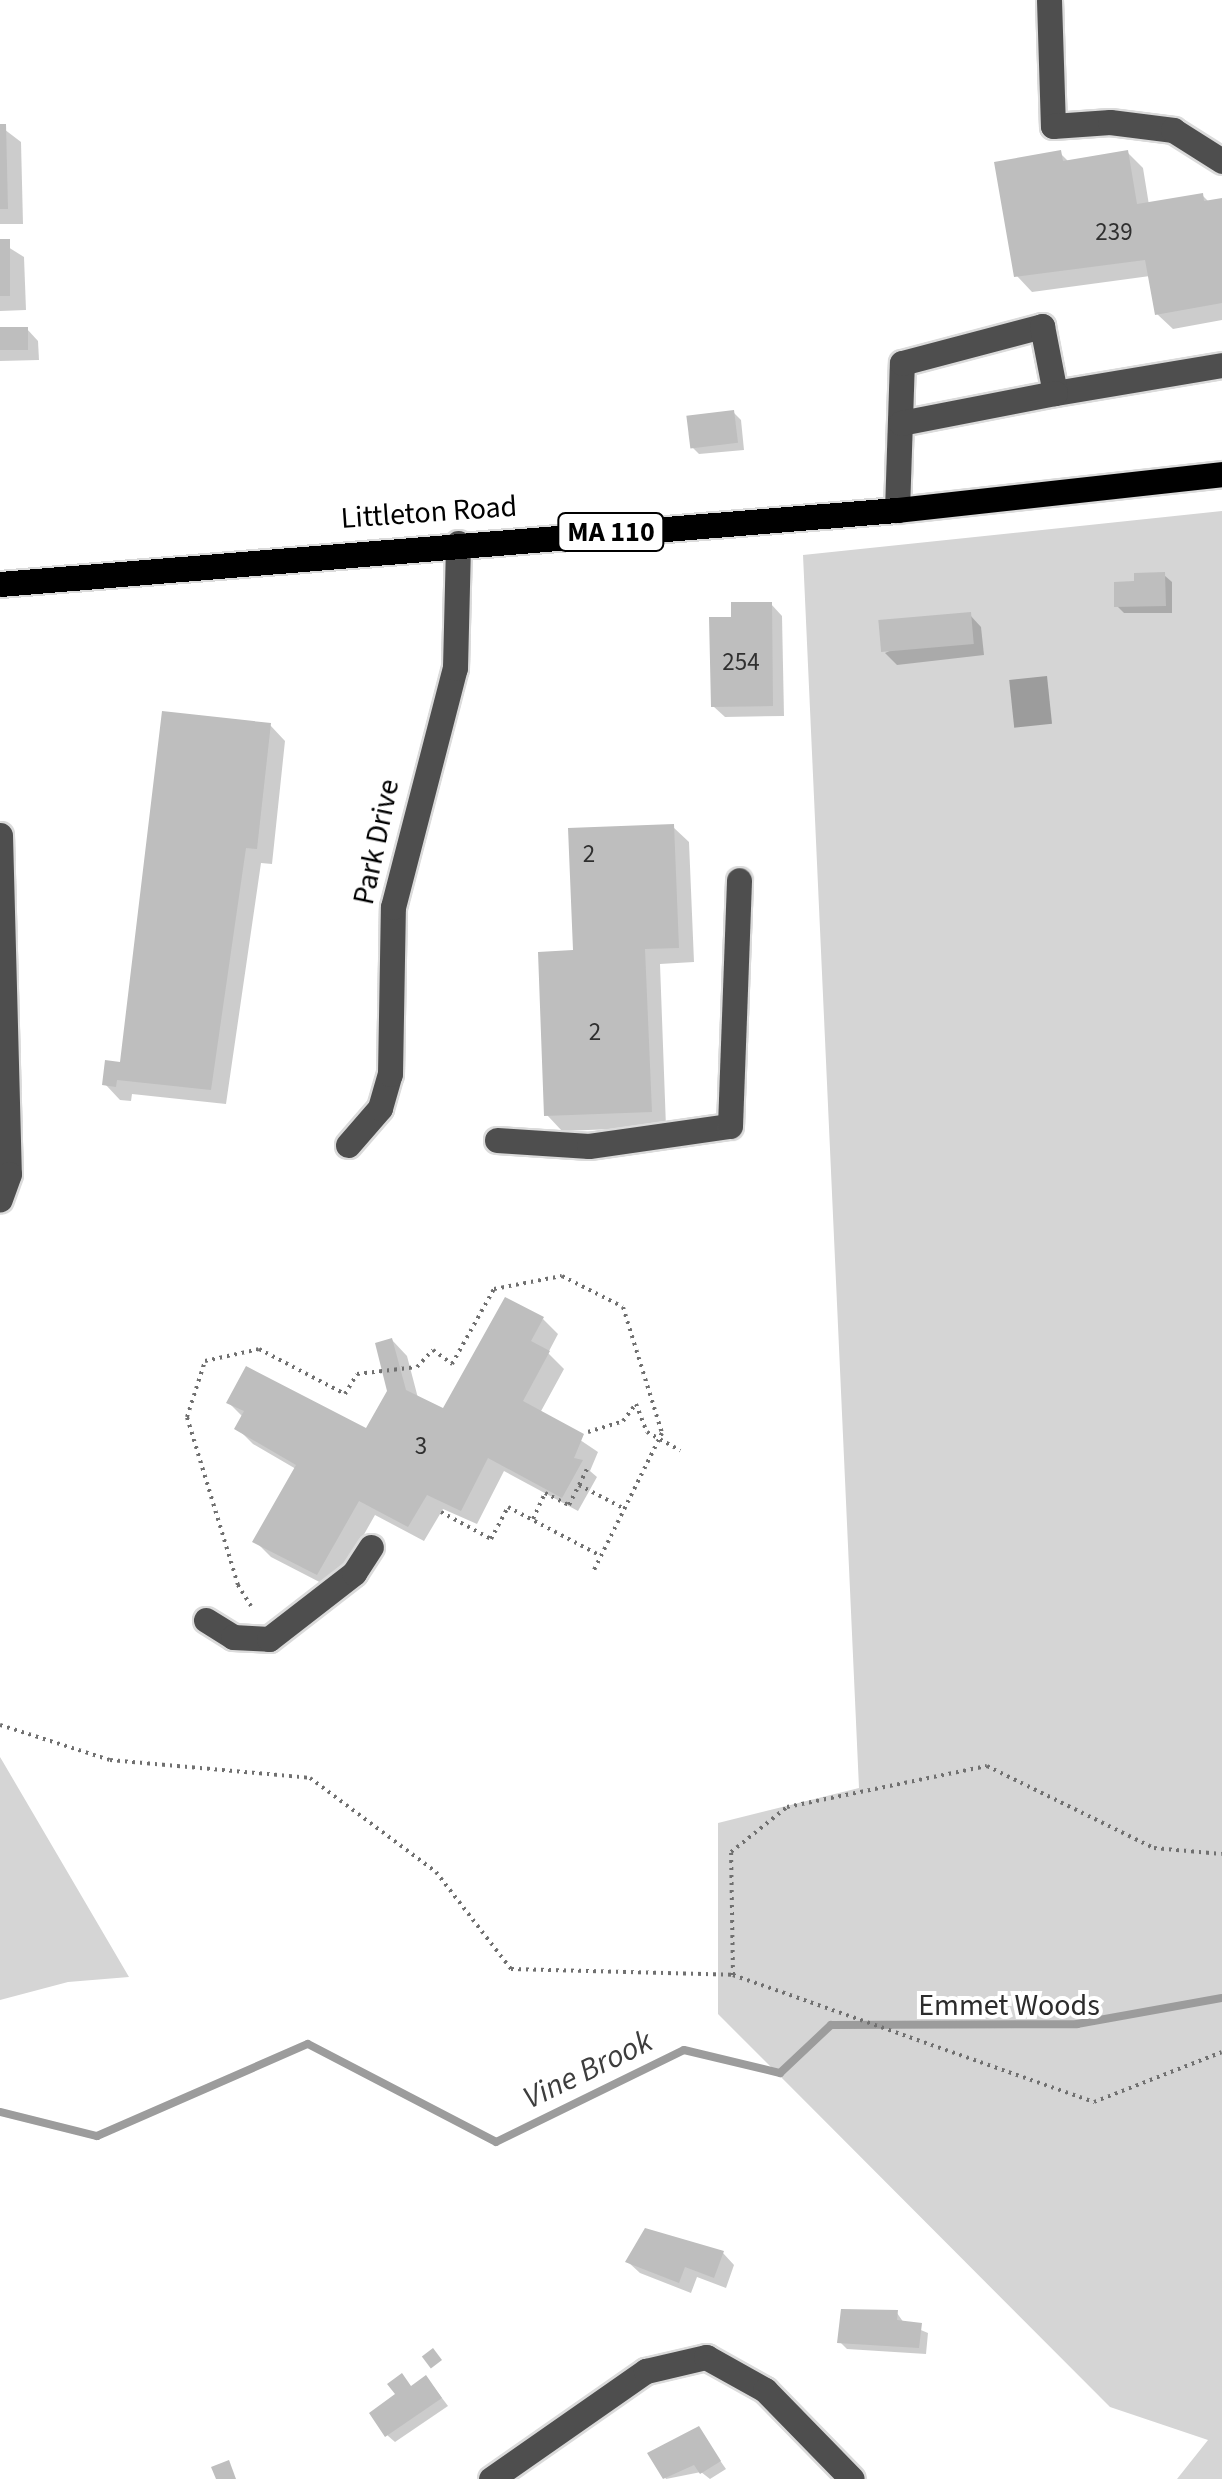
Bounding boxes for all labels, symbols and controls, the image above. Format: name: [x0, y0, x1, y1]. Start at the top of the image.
house number: 239: [1095, 217, 1133, 247]
street label: Littleton Road: [340, 489, 518, 537]
road number: MA 110: [556, 509, 666, 555]
house number: 254: [722, 647, 760, 677]
street label: Park Drive: [346, 776, 408, 908]
house number: 2: [583, 839, 595, 869]
house number: 2: [589, 1017, 601, 1047]
house number: 3: [415, 1431, 427, 1461]
park label: Emmet Woods: [918, 1988, 1100, 2024]
water label: Vine Brook: [517, 2022, 659, 2118]

